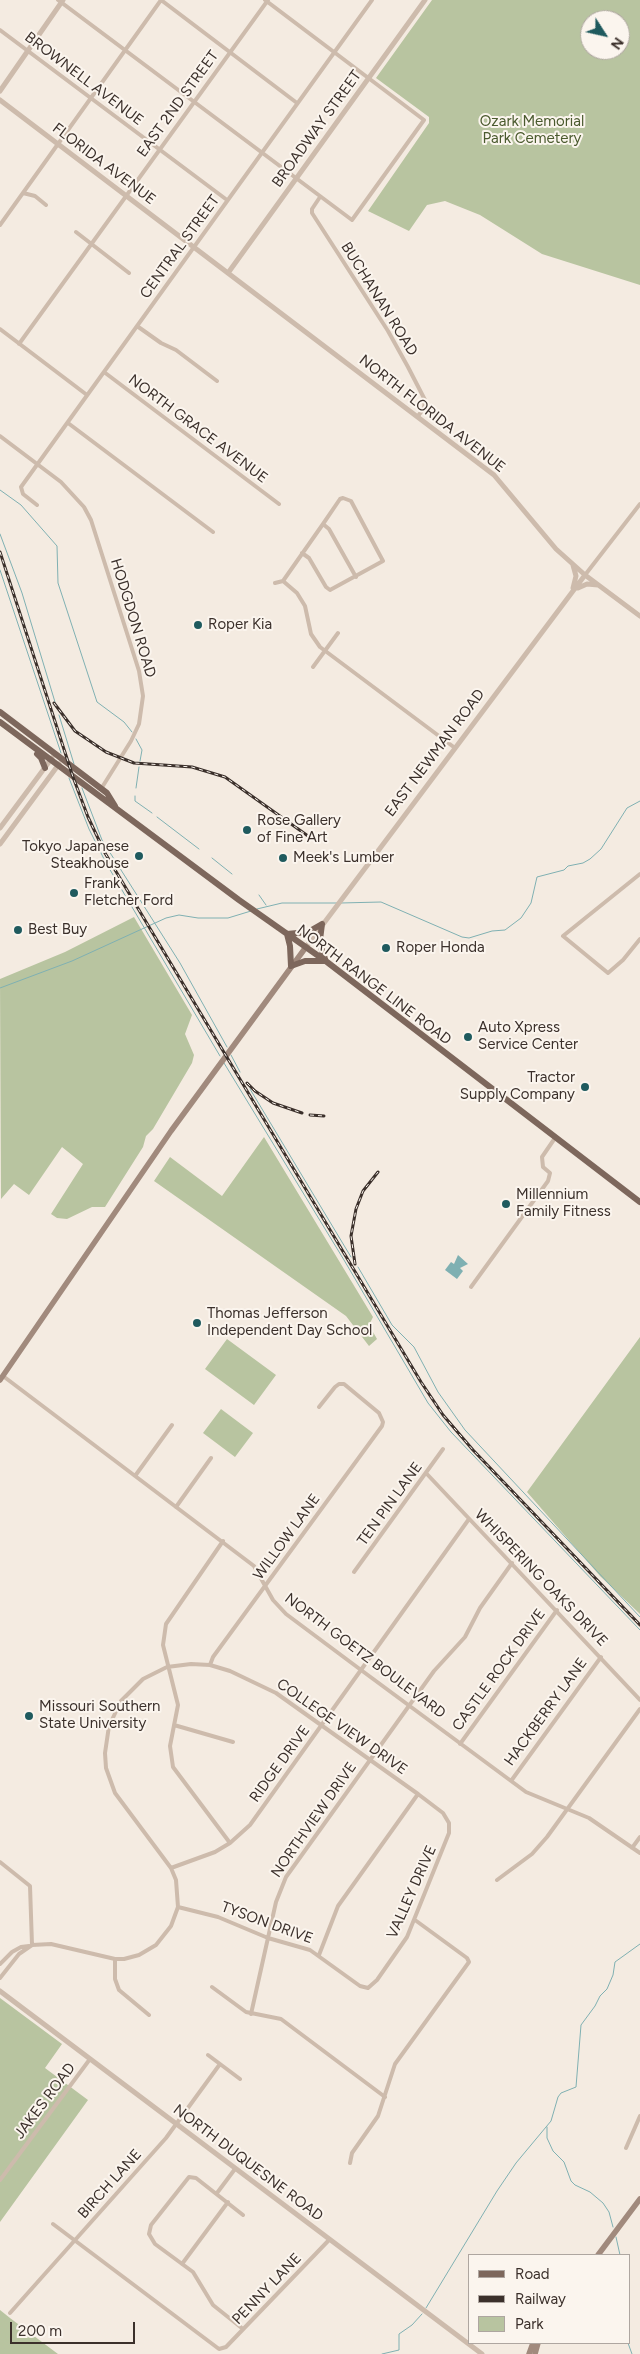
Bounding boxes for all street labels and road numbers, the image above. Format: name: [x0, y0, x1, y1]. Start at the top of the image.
street label: BROWNELL AVENUE: [21, 28, 147, 130]
street label: EAST 2ND STREET: [133, 47, 223, 161]
street label: BROADWAY STREET: [269, 67, 365, 191]
street label: FLORIDA AVENUE: [49, 119, 159, 209]
street label: CENTRAL STREET: [136, 192, 224, 302]
street label: BUCHANAN ROAD: [337, 239, 421, 359]
street label: NORTH FLORIDA AVENUE: [355, 351, 509, 477]
street label: NORTH GRACE AVENUE: [125, 371, 271, 487]
street label: HODGDON ROAD: [106, 556, 160, 680]
street label: EAST NEWMAN ROAD: [381, 686, 489, 820]
street label: NORTH RANGE LINE ROAD: [293, 921, 455, 1049]
street label: TEN PIN LANE: [354, 1459, 426, 1549]
street label: WILLOW LANE: [250, 1491, 324, 1583]
street label: WHISPERING OAKS DRIVE: [471, 1506, 611, 1650]
street label: NORTH GOETZ BOULEVARD: [281, 1590, 449, 1722]
street label: CASTLE ROCK DRIVE: [449, 1605, 549, 1735]
street label: HACKBERRY LANE: [501, 1654, 591, 1770]
street label: COLLEGE VIEW DRIVE: [273, 1675, 411, 1779]
street label: RIDGE DRIVE: [246, 1722, 314, 1806]
street label: NORTHVIEW DRIVE: [267, 1759, 361, 1881]
street label: VALLEY DRIVE: [383, 1843, 441, 1941]
street label: TYSON DRIVE: [219, 1898, 315, 1948]
street label: JAKES ROAD: [11, 2060, 79, 2142]
street label: NORTH DUQUESNE ROAD: [170, 2101, 326, 2225]
street label: BIRCH LANE: [74, 2146, 146, 2222]
street label: PENNY LANE: [229, 2250, 305, 2328]

